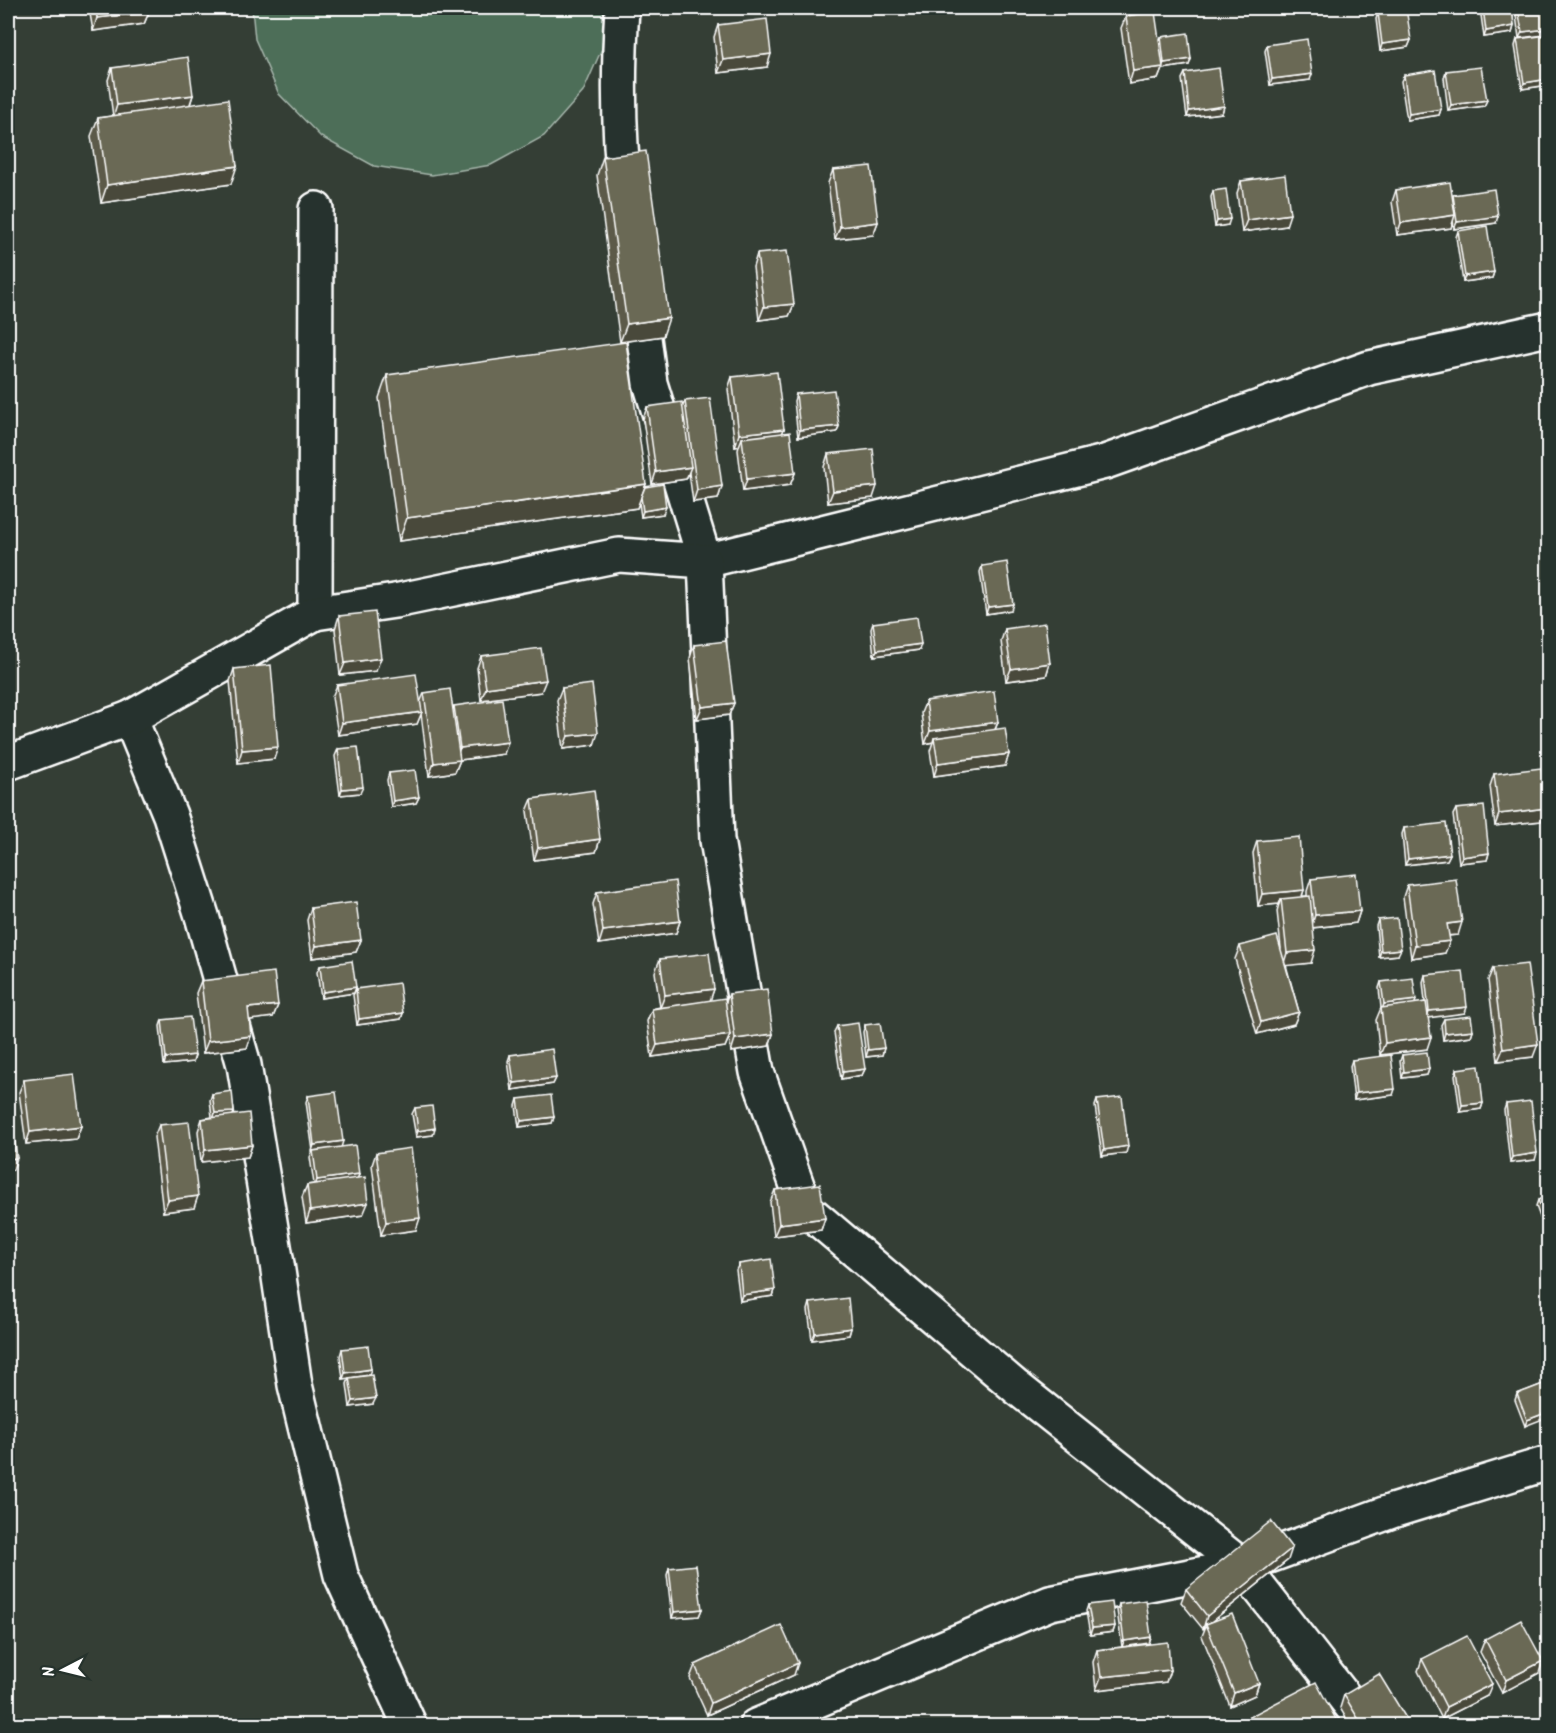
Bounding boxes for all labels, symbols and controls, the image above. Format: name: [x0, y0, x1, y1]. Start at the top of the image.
north arrow: [33, 1640, 93, 1700]
text: N: [37, 1665, 63, 1678]

